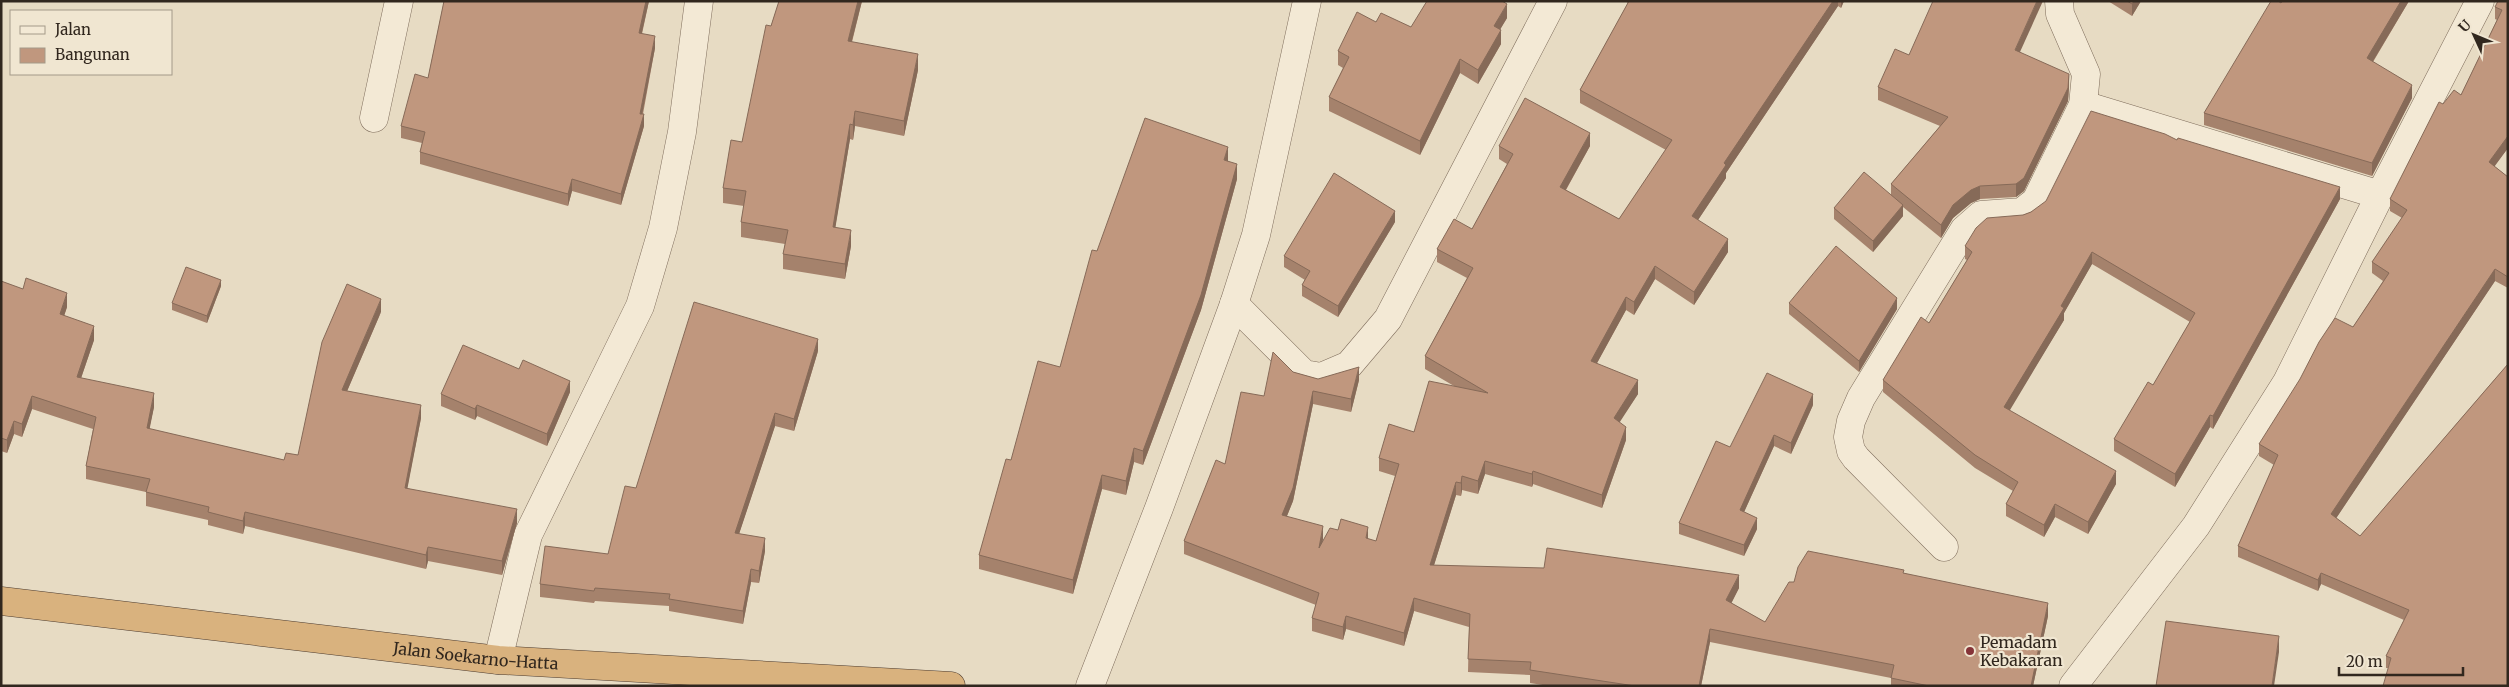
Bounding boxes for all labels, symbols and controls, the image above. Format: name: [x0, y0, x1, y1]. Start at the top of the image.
legend: [10, 10, 172, 75]
north arrow: [2449, 10, 2499, 60]
text: U: [2455, 16, 2475, 36]
text: Jalan: [54, 20, 91, 39]
text: Bangunan: [55, 45, 130, 64]
place label: Pemadam Kebakaran: [1980, 632, 2063, 670]
street label: Jalan Soekarno-Hatta: [391, 638, 559, 673]
scale bar: [2339, 644, 2463, 676]
marker: Pemadam Kebakaran: [1964, 645, 1976, 657]
text: 20 m: [2346, 652, 2383, 671]

